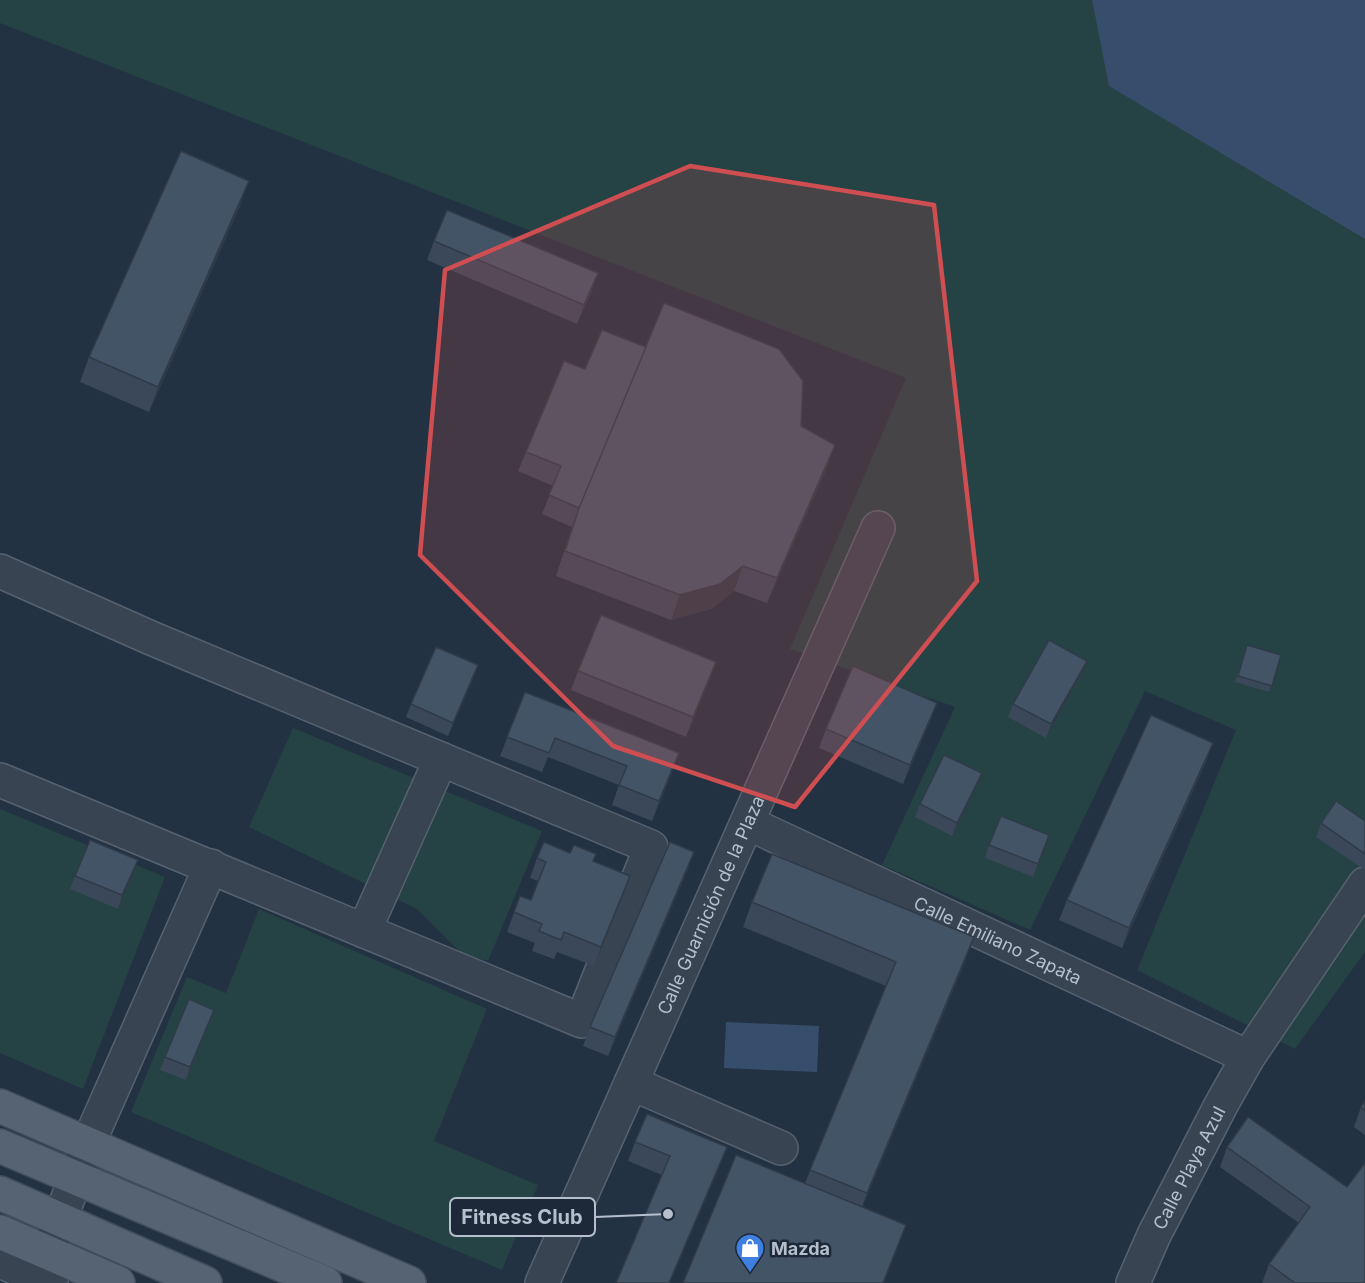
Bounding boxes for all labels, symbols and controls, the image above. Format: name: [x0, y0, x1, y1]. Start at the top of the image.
street label: Calle Guarnición de la Plaza: [653, 792, 768, 1017]
street label: Calle Emiliano Zapata: [911, 892, 1085, 988]
street label: Calle Playa Azul: [1148, 1103, 1229, 1233]
callout: Fitness Club: [450, 1198, 595, 1236]
text: Fitness Club: [461, 1205, 583, 1229]
shop icon: Mazda: [734, 1232, 766, 1274]
place label: Mazda: [771, 1238, 830, 1259]

